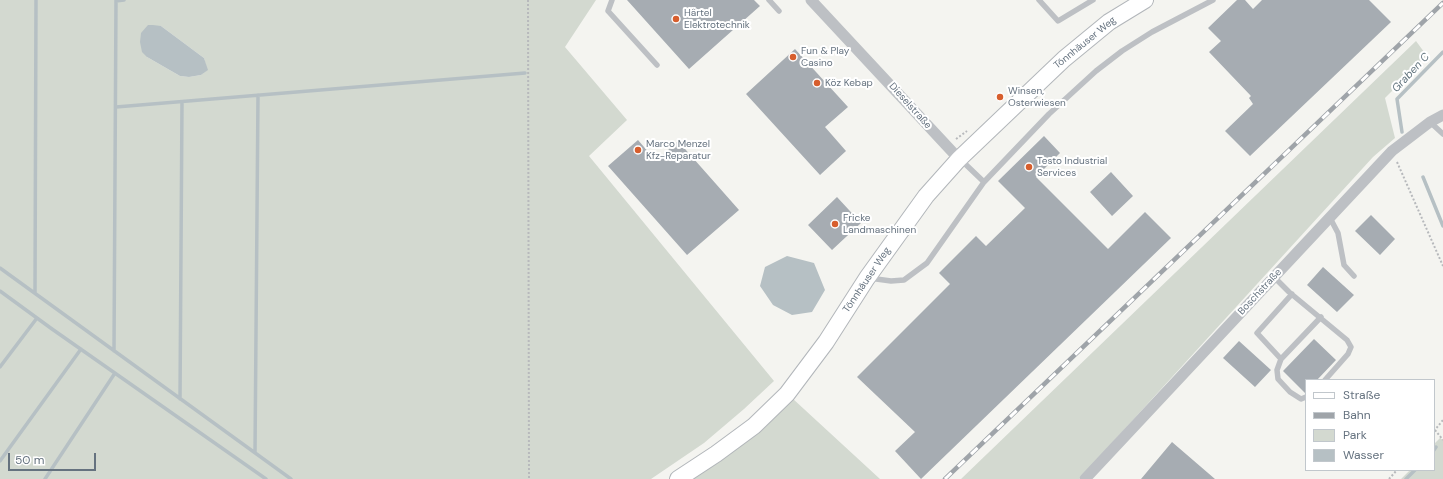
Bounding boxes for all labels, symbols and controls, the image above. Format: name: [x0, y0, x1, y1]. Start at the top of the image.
place label: Härtel Elektrotechnik: [684, 7, 750, 30]
marker: Härtel Elektrotechnik: [671, 14, 681, 24]
street label: Tönnhäuser Weg: [1051, 14, 1119, 72]
place label: Fun & Play Casino: [801, 45, 849, 68]
water label: Graben C: [1389, 51, 1433, 95]
marker: Fun & Play Casino: [788, 52, 798, 62]
place label: Köz Kebap: [825, 77, 873, 89]
marker: Köz Kebap: [812, 78, 822, 88]
street label: Dieselstraße: [886, 80, 934, 132]
place label: Winsen, Osterwiesen: [1008, 85, 1066, 108]
marker: Winsen, Osterwiesen: [995, 92, 1005, 102]
place label: Marco Menzel Kfz-Reparatur: [646, 138, 711, 162]
marker: Marco Menzel Kfz-Reparatur: [633, 145, 643, 155]
place label: Testo Industrial Services: [1037, 155, 1107, 178]
marker: Testo Industrial Services: [1024, 162, 1034, 172]
place label: Fricke Landmaschinen: [843, 212, 916, 236]
marker: Fricke Landmaschinen: [830, 219, 840, 229]
street label: Tönnhäuser Weg: [841, 245, 893, 315]
street label: Boschstraße: [1236, 267, 1284, 317]
legend: [1305, 379, 1435, 471]
text: Straße: [1343, 387, 1380, 403]
text: Bahn: [1343, 407, 1371, 423]
text: Park: [1343, 427, 1367, 443]
scale bar: [10, 445, 98, 471]
text: Wasser: [1343, 447, 1384, 463]
text: 50 m: [15, 452, 44, 468]

